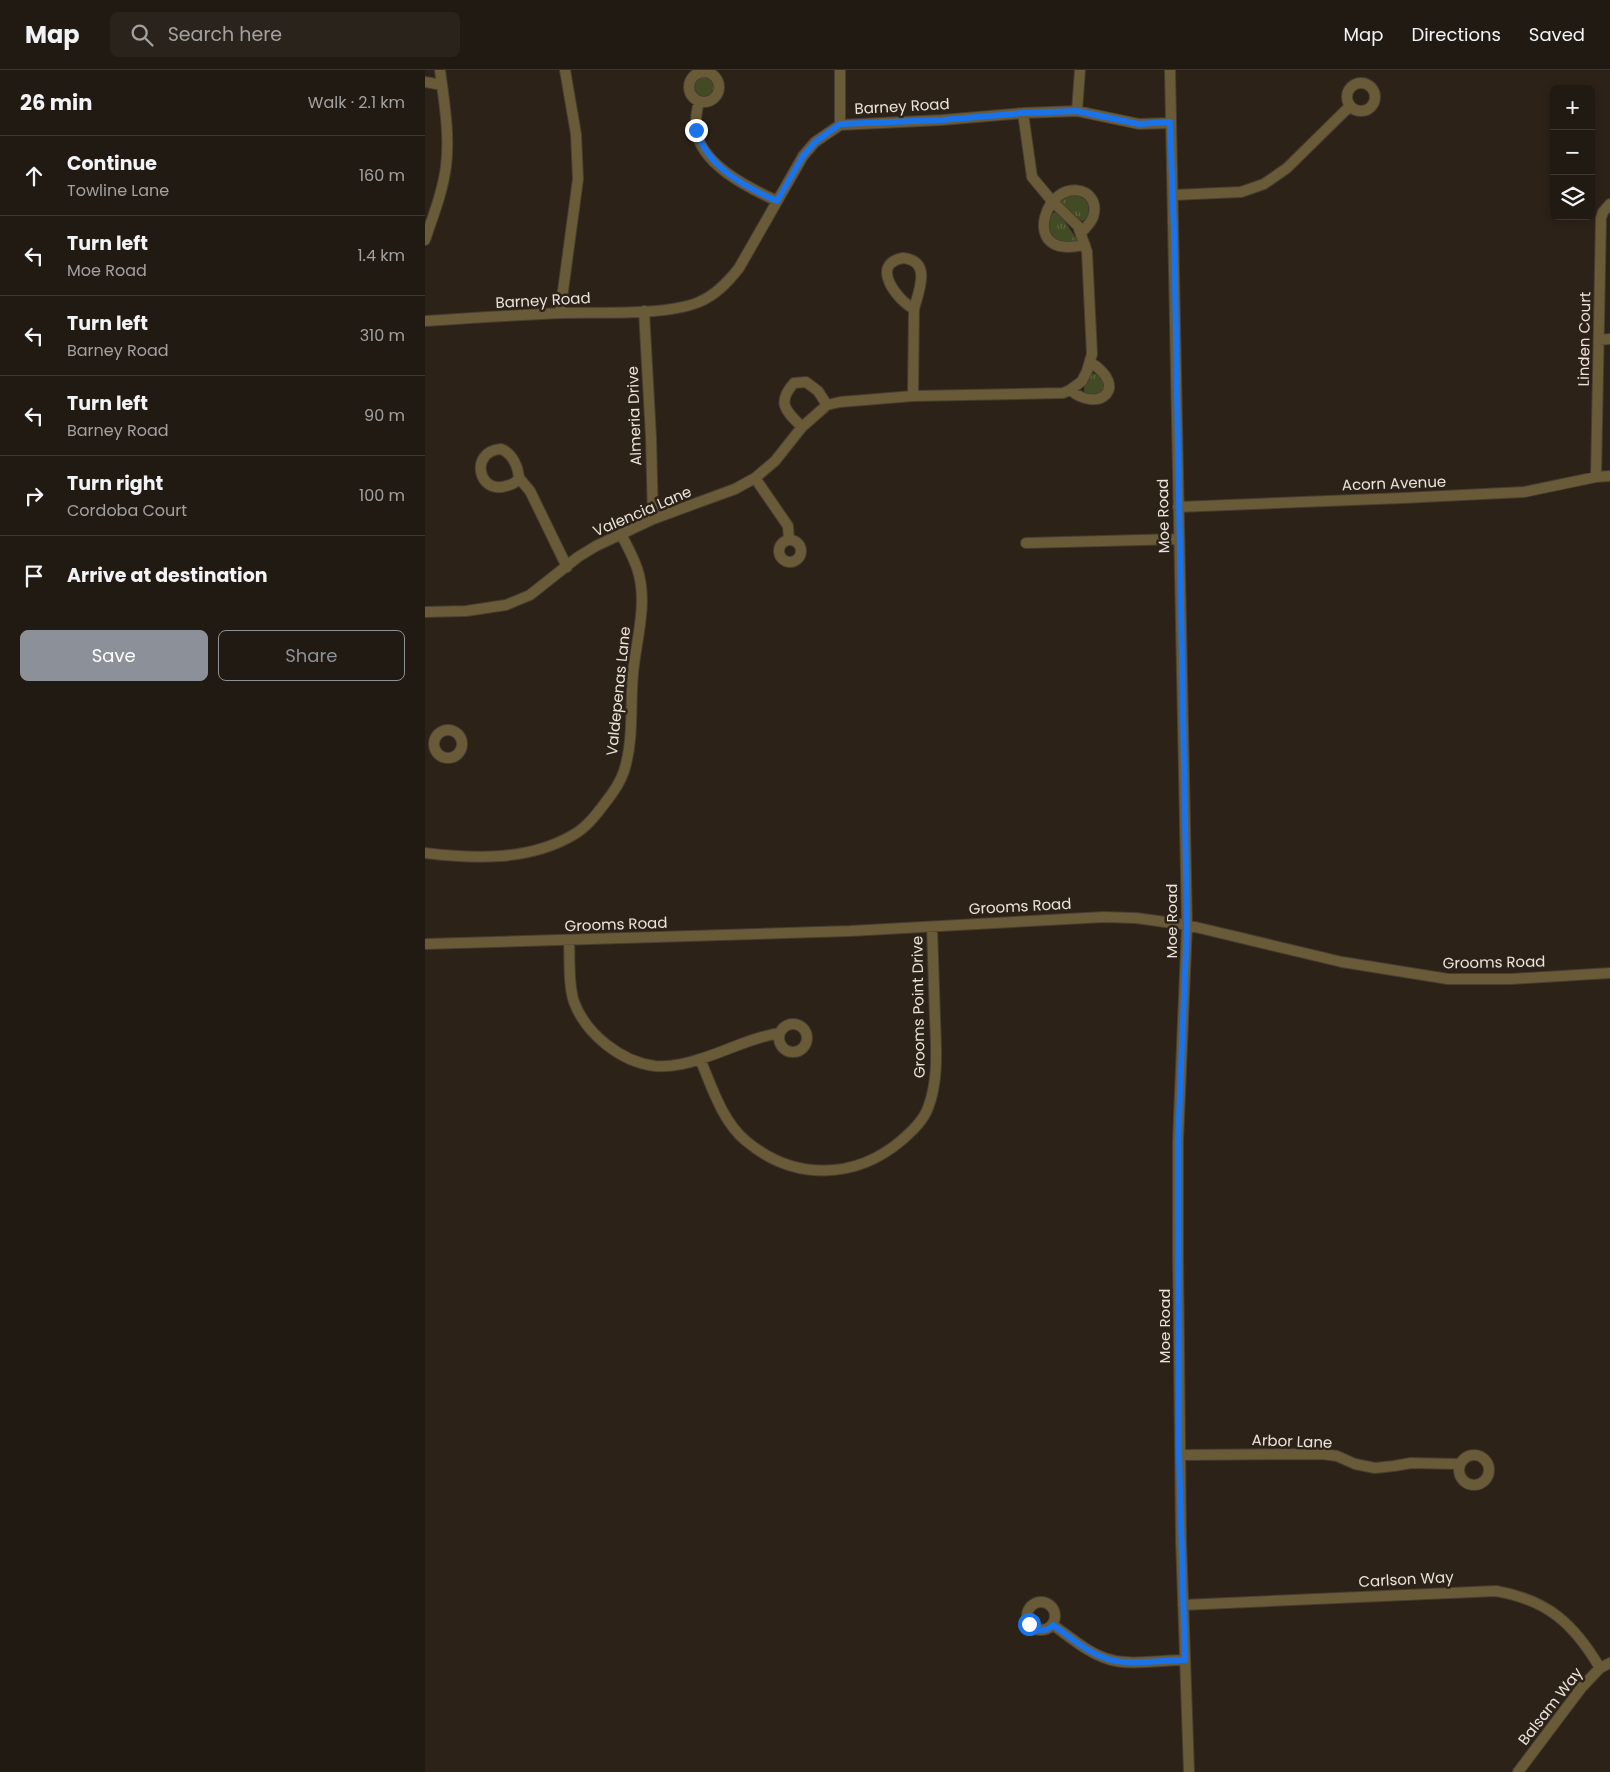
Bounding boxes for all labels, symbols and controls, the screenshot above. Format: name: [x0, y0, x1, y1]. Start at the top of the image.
search box: [110, 12, 460, 57]
text: Map: [25, 18, 80, 51]
icon: search: [128, 21, 156, 49]
text: Search here: [168, 21, 282, 48]
text: Map: [1344, 22, 1383, 47]
text: Directions: [1411, 22, 1501, 47]
text: Saved: [1529, 22, 1585, 47]
map controls: [1550, 85, 1595, 220]
button: +: [1550, 85, 1595, 130]
text: 26 min: [20, 88, 92, 117]
text: Walk · 2.1 km: [308, 91, 405, 114]
street label: Barney Road: [854, 93, 950, 119]
route end: [685, 119, 708, 142]
button: −: [1550, 130, 1595, 175]
text: Continue: [67, 150, 157, 177]
icon: ahead: [20, 162, 48, 190]
text: 160 m: [359, 164, 405, 187]
button: layers: [1550, 175, 1595, 220]
text: Towline Lane: [67, 179, 169, 202]
text: Turn left: [67, 230, 148, 257]
icon: left: [20, 242, 48, 270]
text: 1.4 km: [357, 244, 405, 267]
text: Moe Road: [67, 259, 147, 282]
street label: Barney Road: [495, 287, 591, 313]
street label: Linden Court: [1573, 291, 1595, 387]
text: Turn left: [67, 310, 148, 337]
icon: left: [20, 322, 48, 350]
text: 310 m: [360, 324, 405, 347]
text: Barney Road: [67, 339, 169, 362]
street label: Almeria Drive: [622, 366, 646, 466]
text: Turn left: [67, 390, 148, 417]
icon: left: [20, 402, 48, 430]
text: 90 m: [364, 404, 405, 427]
text: Barney Road: [67, 419, 169, 442]
text: Turn right: [67, 470, 163, 497]
street label: Acorn Avenue: [1341, 471, 1447, 495]
street label: Moe Road: [1152, 478, 1174, 554]
street label: Valencia Lane: [589, 481, 695, 541]
icon: right: [20, 482, 48, 510]
text: 100 m: [359, 484, 405, 507]
text: Cordoba Court: [67, 499, 187, 522]
icon: arrive: [20, 562, 48, 590]
text: Arrive at destination: [67, 562, 268, 589]
street label: Valdepenas Lane: [601, 625, 635, 757]
button: Save: [20, 630, 208, 681]
button: Share: [218, 630, 405, 681]
street label: Moe Road: [1161, 884, 1182, 958]
street label: Grooms Road: [968, 893, 1072, 919]
street label: Grooms Road: [564, 912, 668, 936]
street label: Grooms Point Drive: [906, 936, 930, 1078]
street label: Grooms Road: [1442, 951, 1546, 973]
street label: Moe Road: [1154, 1289, 1175, 1363]
street label: Arbor Lane: [1251, 1429, 1333, 1453]
street label: Carlson Way: [1358, 1566, 1455, 1592]
route start: [1018, 1613, 1041, 1636]
street label: Balsam Way: [1513, 1662, 1587, 1749]

